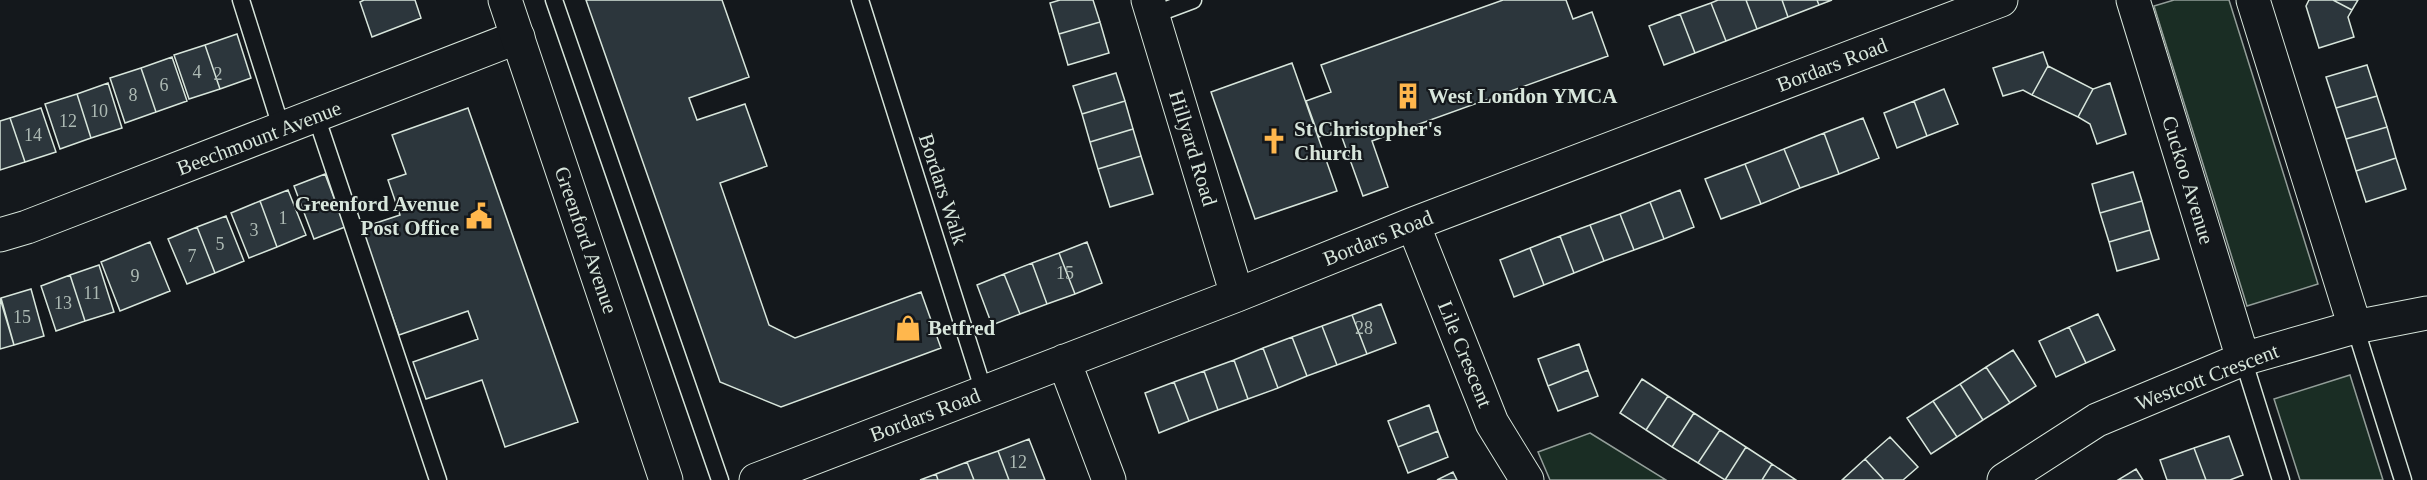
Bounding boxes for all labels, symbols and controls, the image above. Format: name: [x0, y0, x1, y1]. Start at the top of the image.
street label: Bordars Road: [1774, 33, 1891, 97]
house number: 4: [193, 62, 202, 82]
house number: 2: [214, 64, 223, 84]
house number: 6: [160, 75, 169, 95]
building icon: West London YMCA: [1393, 81, 1423, 111]
place label: West London YMCA: [1428, 84, 1618, 108]
house number: 8: [129, 85, 138, 105]
street label: Hillyard Road: [1164, 87, 1222, 209]
street label: Beechmount Avenue: [173, 96, 345, 180]
house number: 10: [90, 101, 108, 121]
house number: 12: [59, 111, 77, 131]
street label: Cuckoo Avenue: [2157, 113, 2219, 247]
place label: St Christopher's Church: [1294, 117, 1442, 165]
house number: 14: [24, 125, 42, 145]
church icon: St Christopher's Church: [1259, 126, 1289, 156]
street label: Bordars Walk: [914, 131, 972, 248]
street label: Greenford Avenue: [550, 163, 622, 317]
place label: Greenford Avenue Post Office: [295, 192, 459, 240]
public building icon: Greenford Avenue Post Office: [464, 201, 494, 231]
street label: Bordars Road: [1320, 205, 1437, 271]
house number: 1: [279, 208, 288, 228]
house number: 3: [250, 220, 259, 240]
house number: 5: [216, 234, 225, 254]
house number: 7: [188, 246, 197, 266]
house number: 15: [1056, 263, 1074, 283]
house number: 9: [131, 266, 140, 286]
house number: 11: [83, 283, 101, 303]
house number: 13: [54, 293, 72, 313]
street label: Lile Crescent: [1433, 297, 1497, 411]
house number: 15: [13, 307, 31, 327]
shop icon: Betfred: [893, 313, 923, 343]
place label: Betfred: [928, 316, 996, 340]
house number: 28: [1355, 318, 1373, 338]
street label: Westcott Crescent: [2132, 339, 2282, 415]
street label: Bordars Road: [867, 383, 984, 447]
house number: 12: [1009, 452, 1027, 472]

